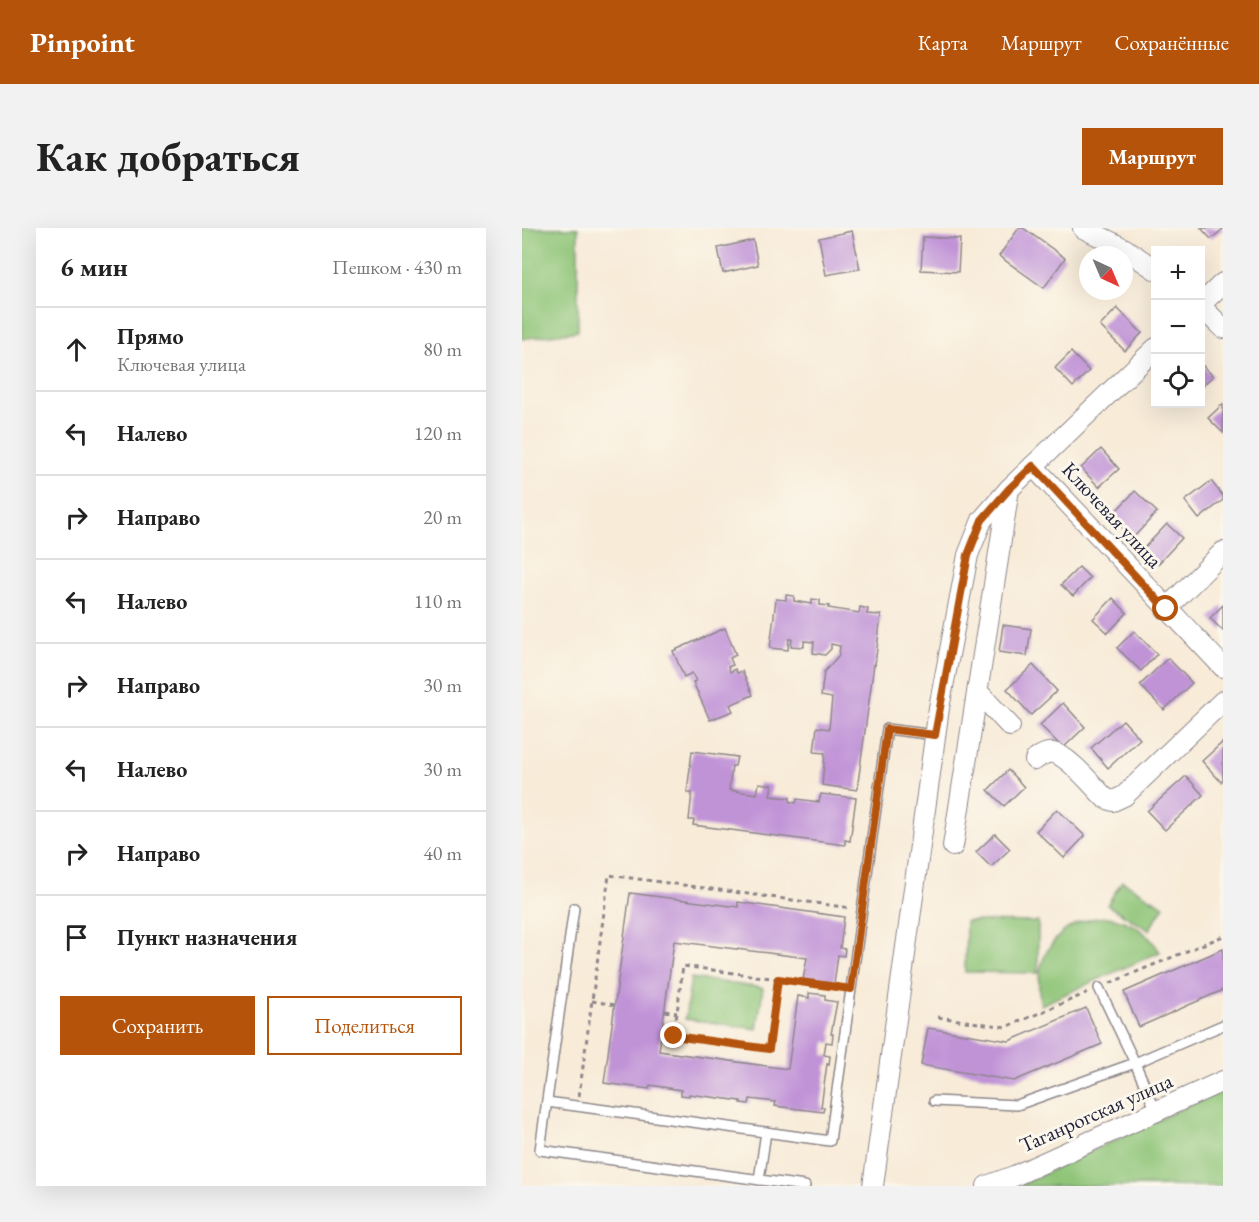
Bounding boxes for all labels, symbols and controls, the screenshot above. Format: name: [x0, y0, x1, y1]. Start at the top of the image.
text: Pinpoint: [30, 24, 135, 60]
text: Карта: [918, 29, 968, 56]
text: Маршрут: [1001, 29, 1082, 56]
text: Сохранённые: [1115, 29, 1229, 56]
button: Маршрут: [1082, 128, 1223, 185]
text: Как добраться: [36, 129, 300, 184]
north arrow: [1079, 246, 1133, 300]
map controls: [1151, 246, 1205, 408]
button: +: [1151, 246, 1205, 300]
text: 6 мин: [60, 250, 128, 284]
text: Пешком · 430 m: [332, 254, 462, 280]
button: −: [1151, 300, 1205, 354]
text: Прямо: [117, 322, 184, 351]
icon: ahead: [60, 333, 93, 366]
text: 80 m: [423, 336, 462, 362]
text: Ключевая улица: [117, 351, 246, 377]
button: locate: [1151, 354, 1205, 408]
icon: left: [60, 417, 93, 450]
text: Налево: [117, 419, 187, 448]
text: 120 m: [414, 420, 462, 446]
street label: Ключевая улица: [1056, 456, 1169, 574]
icon: right: [60, 501, 93, 534]
text: Направо: [117, 503, 200, 532]
text: 20 m: [423, 504, 462, 530]
icon: left: [60, 585, 93, 618]
text: Налево: [117, 587, 187, 616]
text: 110 m: [414, 588, 462, 614]
route start: [1152, 595, 1178, 621]
icon: right: [60, 669, 93, 702]
text: Направо: [117, 671, 200, 700]
text: 30 m: [423, 672, 462, 698]
icon: left: [60, 753, 93, 786]
text: Налево: [117, 755, 187, 784]
text: 30 m: [423, 756, 462, 782]
icon: right: [60, 837, 93, 870]
text: Направо: [117, 839, 200, 868]
text: 40 m: [423, 840, 462, 866]
icon: arrive: [60, 921, 93, 954]
text: Пункт назначения: [117, 923, 297, 952]
button: Сохранить: [60, 996, 255, 1055]
button: Поделиться: [267, 996, 462, 1055]
route end: [660, 1022, 686, 1048]
street label: Таганрогская улица: [1015, 1066, 1177, 1158]

